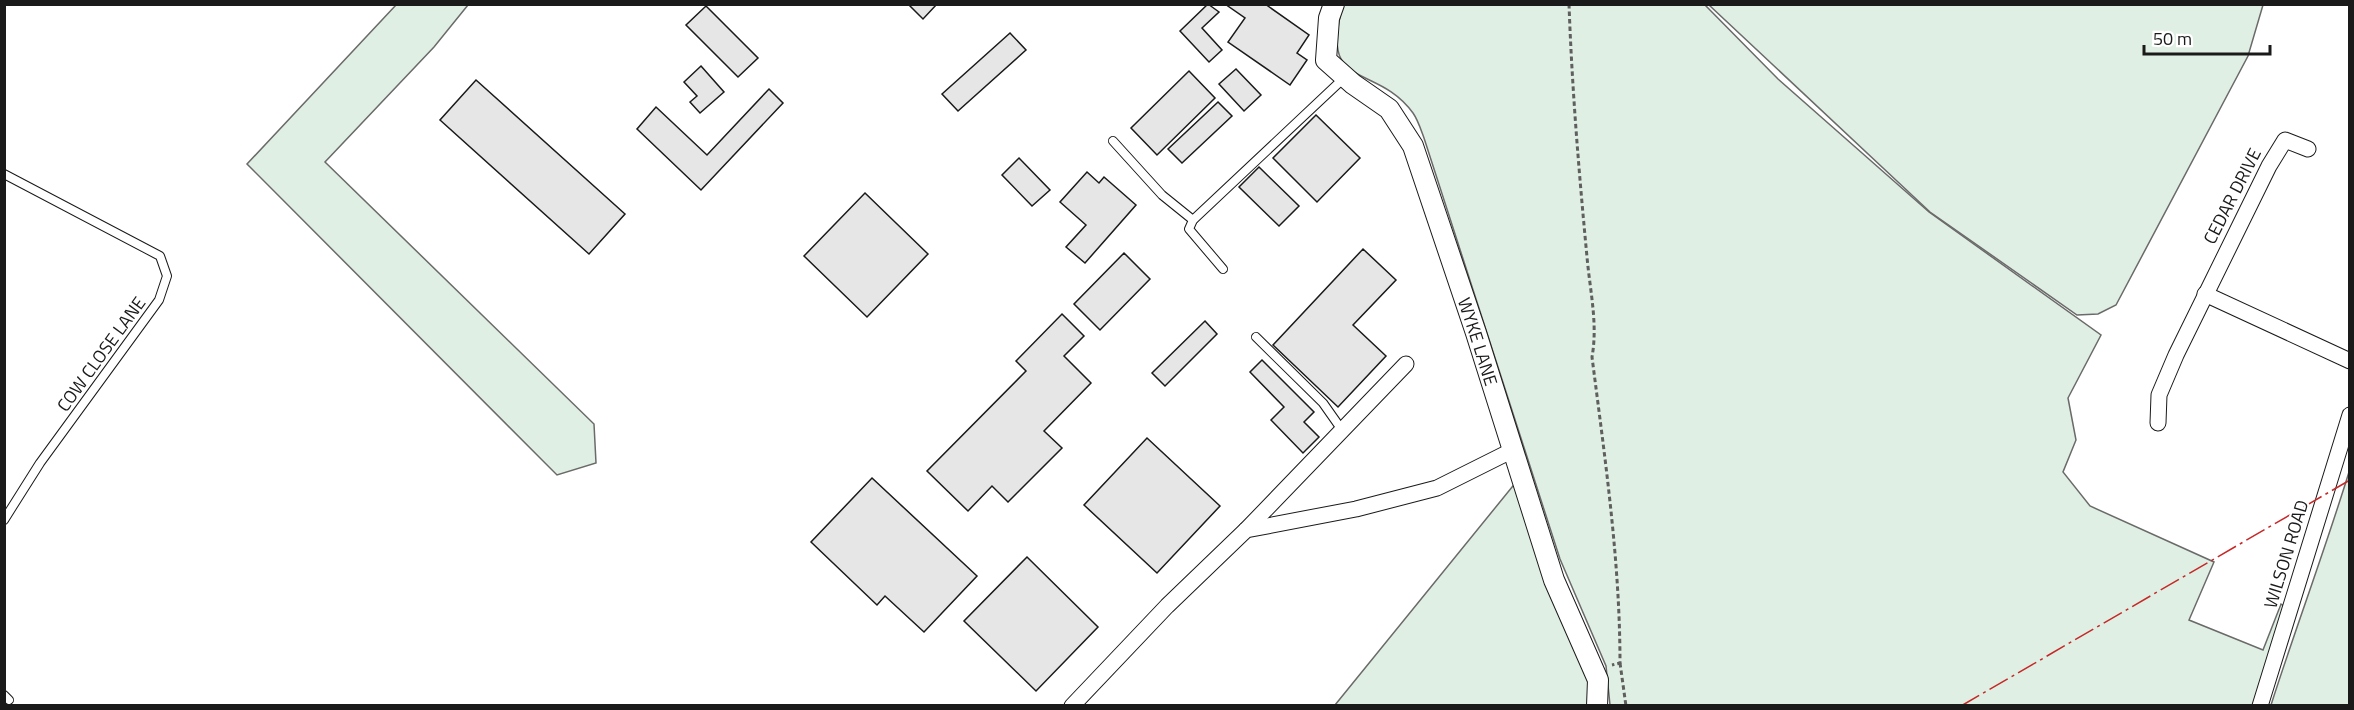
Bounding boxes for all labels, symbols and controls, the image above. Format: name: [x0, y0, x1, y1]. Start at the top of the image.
scale bar: [2144, 18, 2270, 56]
text: 50 m: [2153, 25, 2192, 52]
street label: CEDAR DRIVE: [2196, 143, 2268, 249]
street label: COW CLOSE LANE: [50, 291, 152, 417]
street label: WYKE LANE: [1451, 294, 1505, 389]
street label: WILSON ROAD: [2257, 497, 2315, 611]

